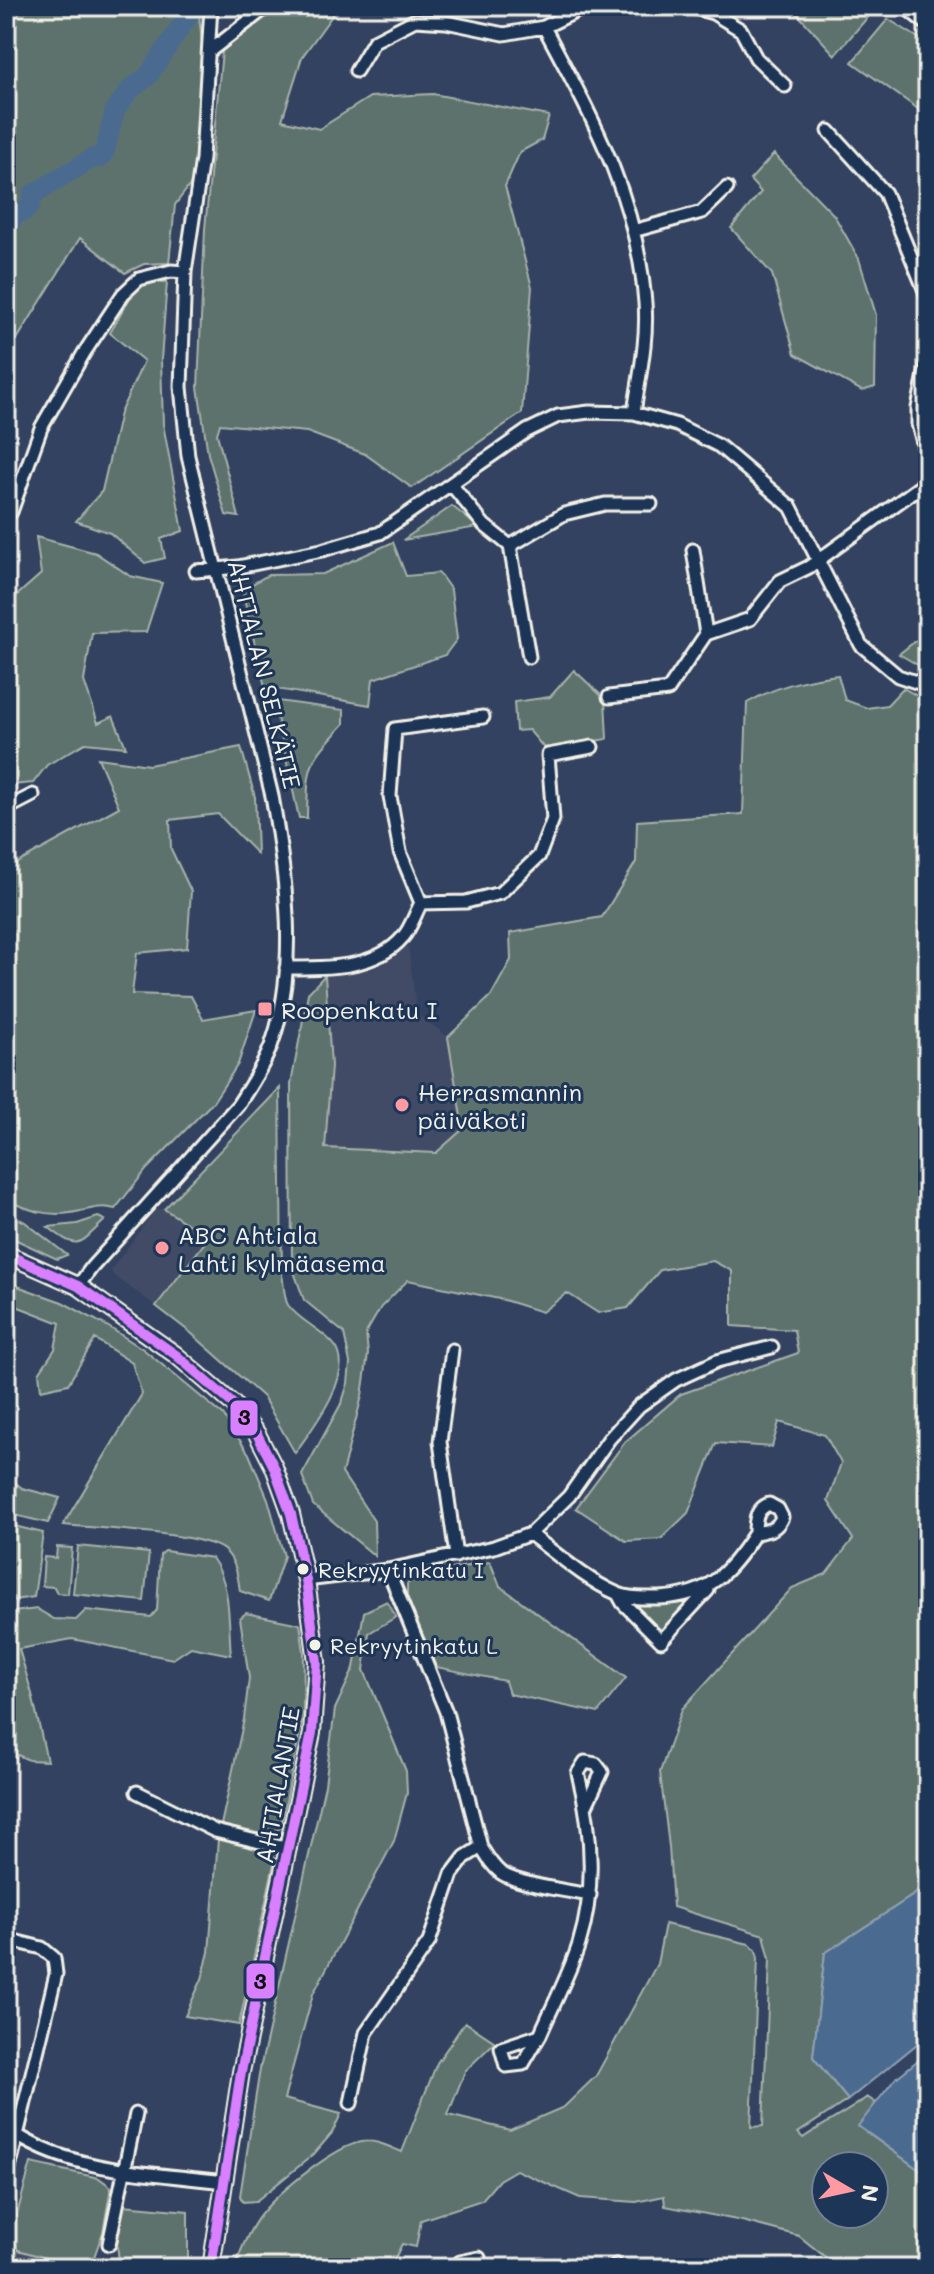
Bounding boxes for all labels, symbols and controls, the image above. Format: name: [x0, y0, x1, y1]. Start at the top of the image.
street label: AHTIALAN SELKÄTIE: [222, 556, 308, 792]
place label: Roopenkatu I: [281, 994, 437, 1025]
marker: Roopenkatu I: [256, 1000, 274, 1018]
place label: Herrasmannin päiväkoti: [418, 1076, 582, 1135]
marker: Herrasmannin päiväkoti: [393, 1096, 411, 1114]
place label: ABC Ahtiala Lahti kylmäasema: [178, 1219, 386, 1278]
marker: ABC Ahtiala Lahti kylmäasema: [153, 1239, 171, 1257]
line badge: 3: [229, 1399, 259, 1437]
text: 3: [237, 1402, 251, 1431]
place label: Rekryytinkatu I: [318, 1555, 484, 1584]
marker: Rekryytinkatu I: [295, 1561, 311, 1577]
place label: Rekryytinkatu L: [330, 1631, 498, 1660]
marker: Rekryytinkatu L: [307, 1637, 323, 1653]
street label: AHTIALANTIE: [248, 1704, 306, 1866]
line badge: 3: [245, 1962, 276, 2000]
text: 3: [253, 1966, 267, 1995]
north arrow: [810, 2150, 890, 2230]
text: N: [855, 2183, 886, 2204]

